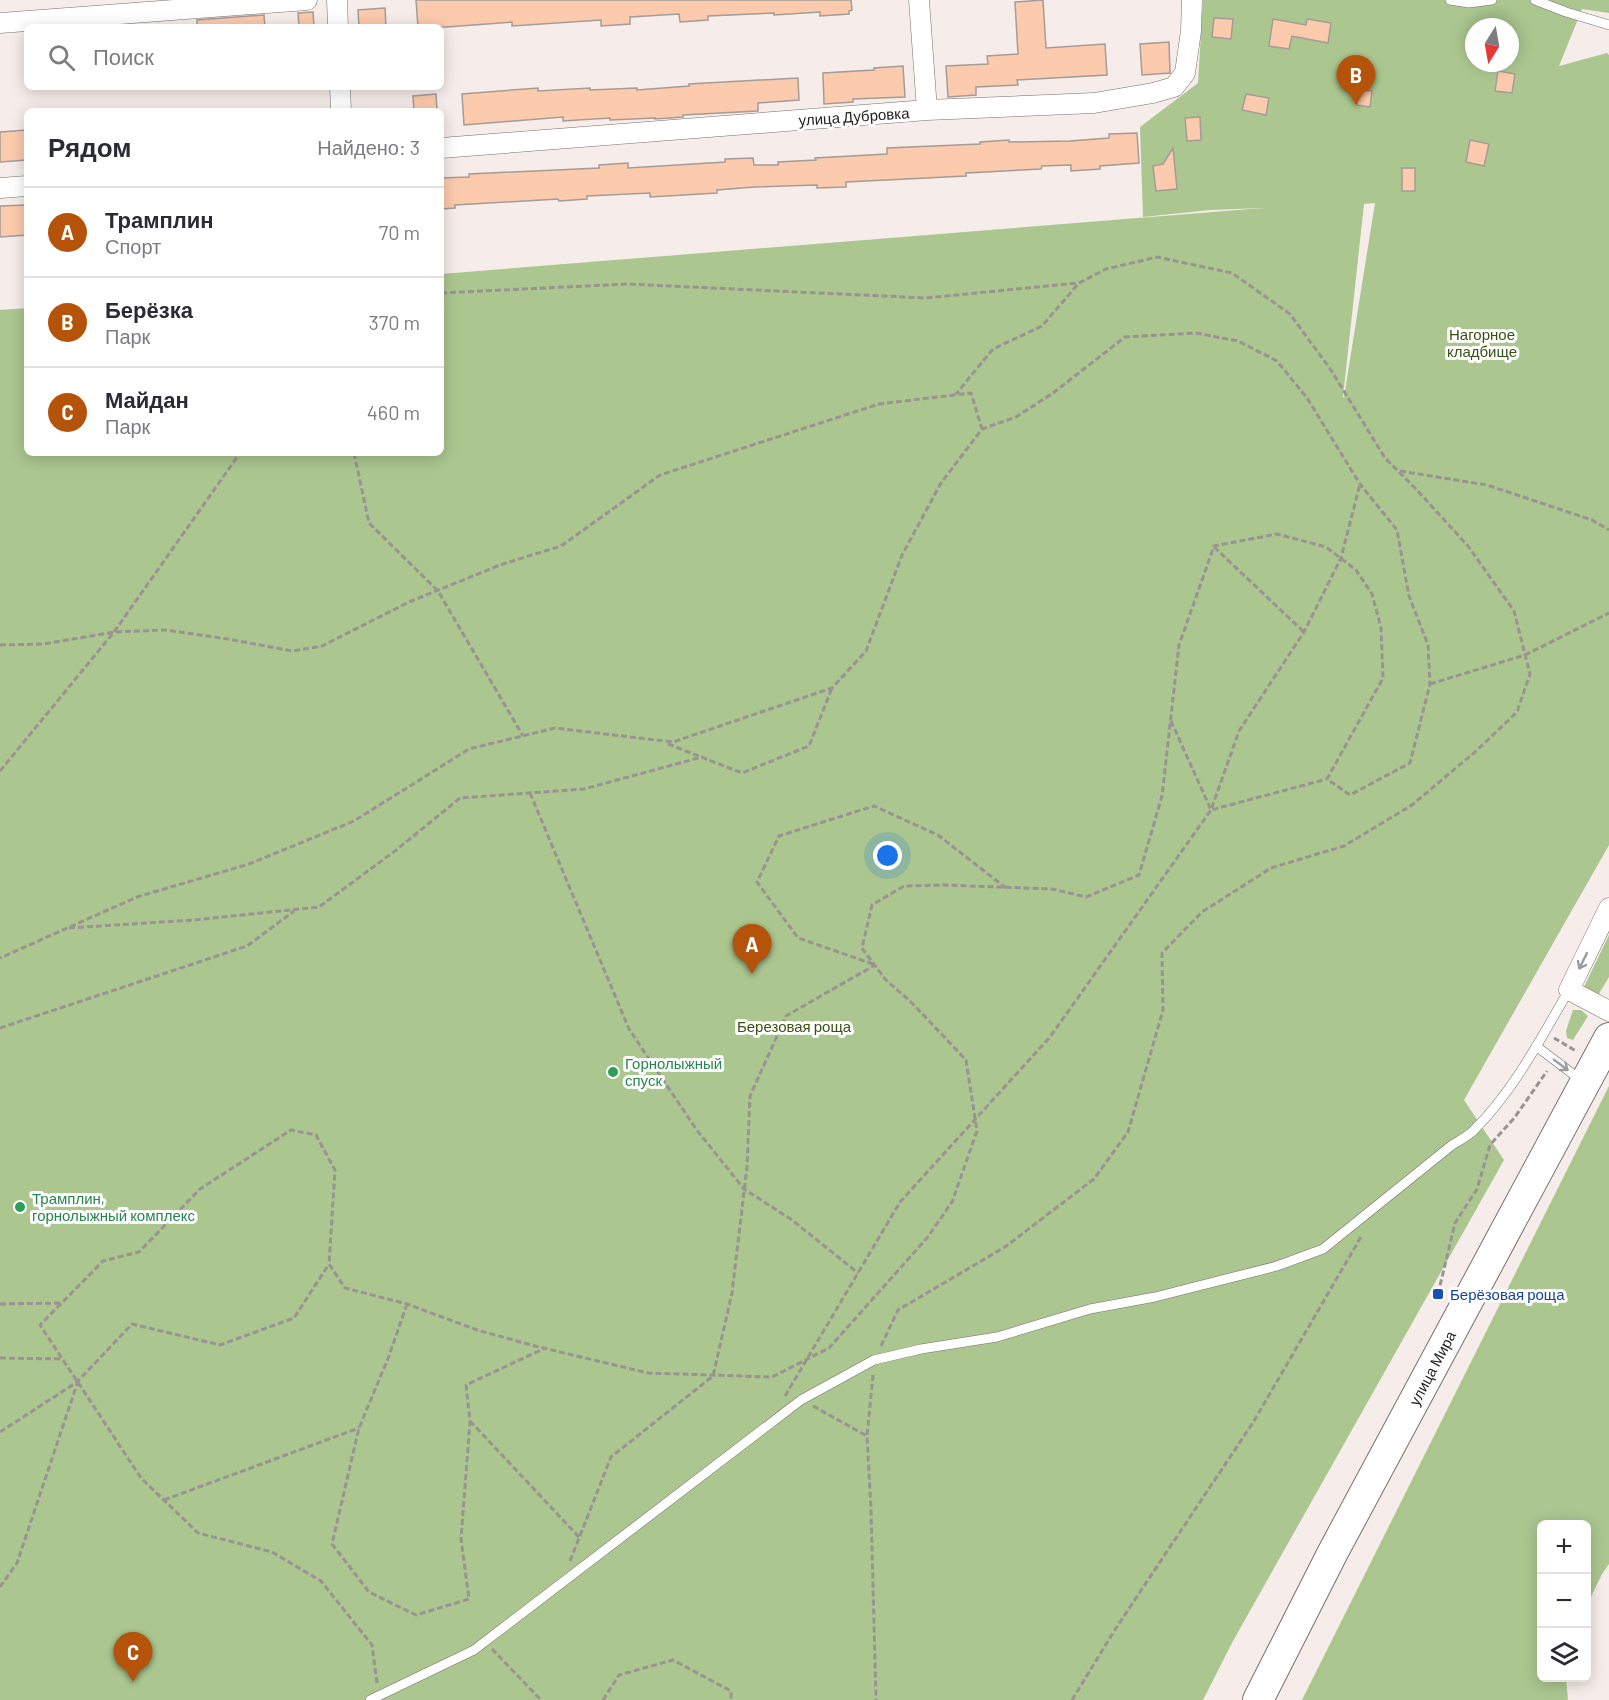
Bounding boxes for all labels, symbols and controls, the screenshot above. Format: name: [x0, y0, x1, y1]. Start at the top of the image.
north arrow: [1465, 18, 1519, 72]
search box: [24, 24, 444, 90]
icon: search: [45, 41, 78, 74]
text: Поиск: [93, 43, 154, 69]
pin: B: [1336, 56, 1376, 105]
street label: улица Дубровка: [798, 103, 911, 129]
text: Рядом: [48, 131, 131, 162]
text: Найдено: 3: [317, 135, 420, 159]
text: Трамплин: [105, 206, 214, 232]
text: A: [61, 220, 74, 244]
text: 70 m: [379, 220, 420, 244]
text: Спорт: [105, 234, 161, 258]
text: Берёзка: [105, 296, 193, 322]
text: B: [61, 310, 74, 334]
text: 370 m: [368, 310, 420, 334]
text: Парк: [105, 324, 150, 348]
park label: Нагорное кладбище: [1447, 325, 1517, 360]
text: Майдан: [105, 386, 189, 412]
text: C: [61, 400, 74, 424]
text: 460 m: [367, 400, 420, 424]
text: Парк: [105, 414, 150, 438]
your location: [873, 841, 902, 870]
pin: A: [732, 924, 771, 974]
one-way arrow: [1577, 951, 1589, 969]
park label: Березовая роща: [737, 1017, 852, 1035]
place label: Горнолыжный спуск: [625, 1054, 722, 1089]
one-way arrow: [1552, 1059, 1568, 1072]
marker: Горнолыжный спуск: [606, 1065, 620, 1079]
place label: Трамплин, горнолыжный комплекс: [32, 1189, 195, 1224]
marker: Трамплин, горнолыжный комплекс: [13, 1200, 27, 1214]
place label: Берёзовая роща: [1450, 1285, 1565, 1303]
marker: Берёзовая роща: [1431, 1287, 1445, 1301]
street label: улица Мира: [1405, 1327, 1459, 1408]
map controls: [1537, 1520, 1591, 1682]
button: +: [1537, 1520, 1591, 1574]
button: −: [1537, 1574, 1591, 1628]
button: layers: [1537, 1628, 1591, 1682]
pin: C: [114, 1632, 152, 1682]

